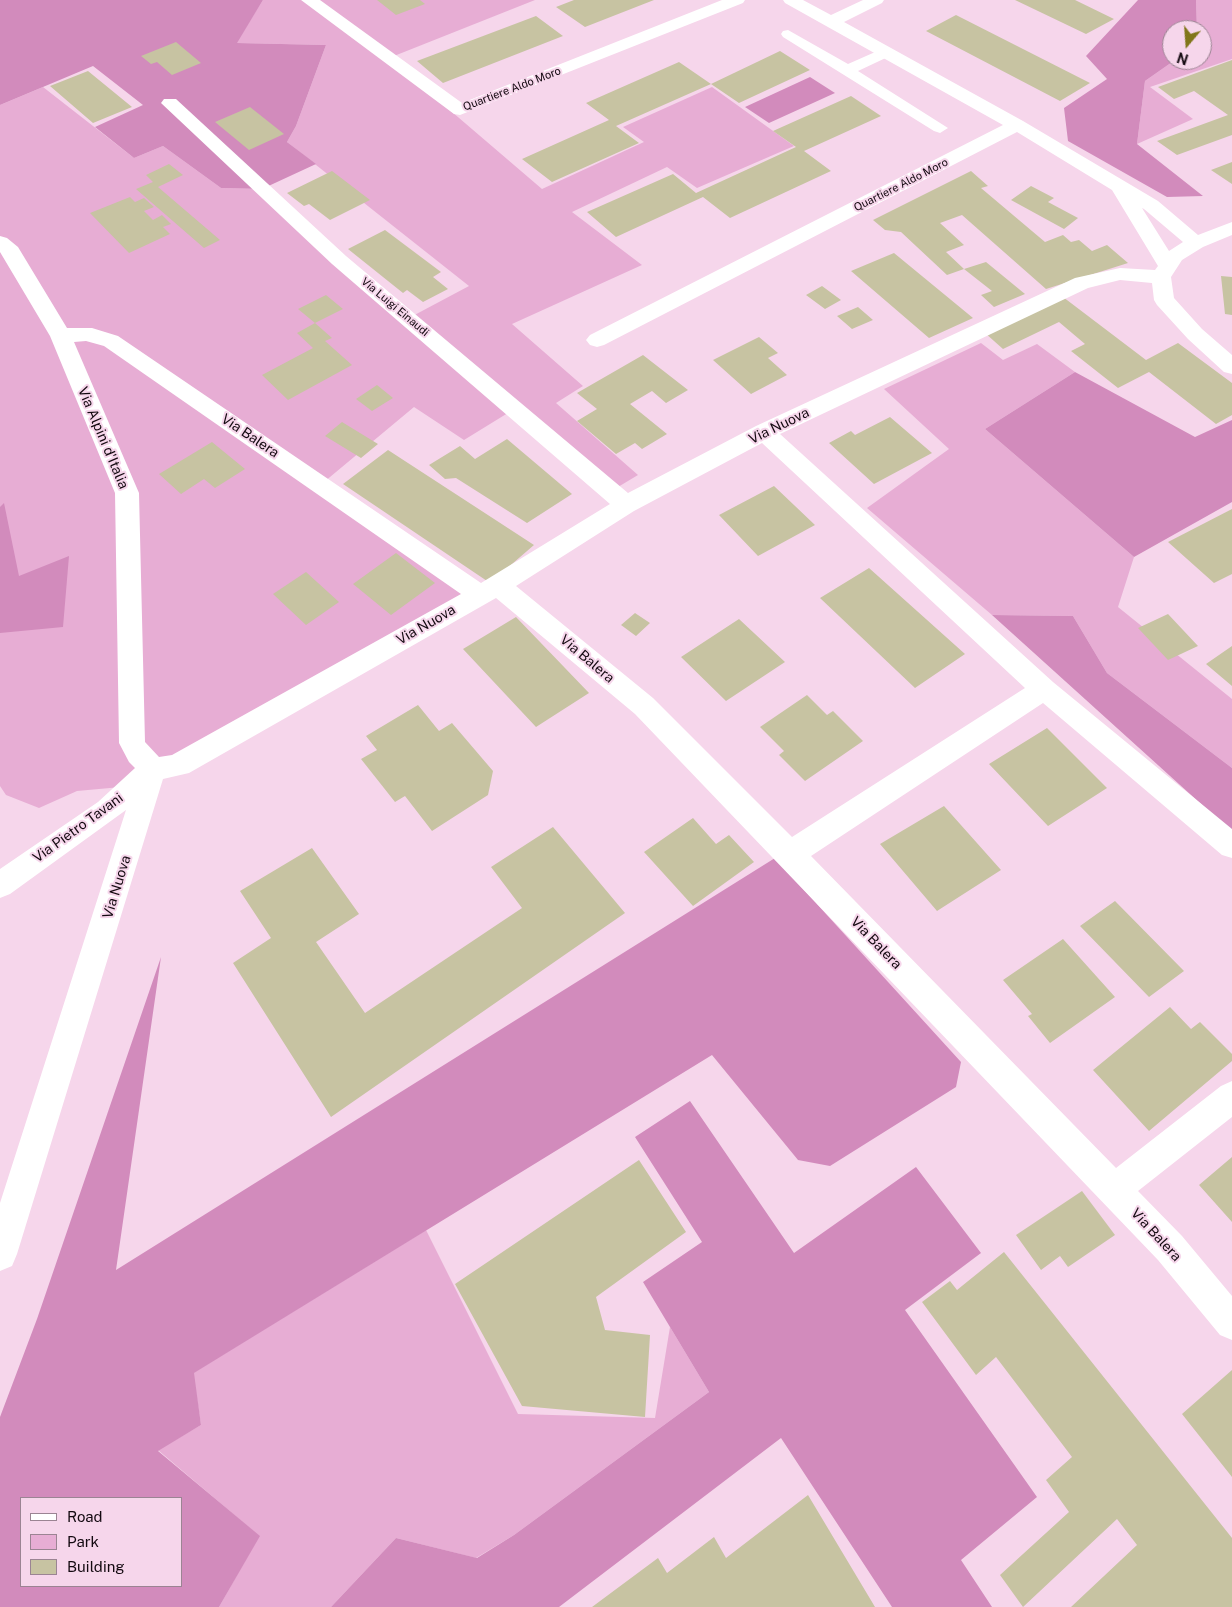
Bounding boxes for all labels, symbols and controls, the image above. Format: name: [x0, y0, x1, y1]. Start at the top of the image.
north arrow: [1162, 20, 1212, 70]
text: N: [1175, 49, 1190, 68]
street label: Quartiere Aldo Moro: [461, 64, 563, 114]
street label: Quartiere Aldo Moro: [852, 156, 950, 214]
street label: Via Luigi Einaudi: [358, 275, 432, 339]
street label: Via Alpini d'Italia: [74, 385, 132, 491]
street label: Via Nuova: [746, 404, 812, 448]
street label: Via Balera: [218, 411, 282, 461]
street label: Via Nuova: [394, 601, 458, 649]
street label: Via Balera: [556, 631, 618, 687]
street label: Via Pietro Tavani: [30, 790, 126, 866]
street label: Via Nuova: [99, 853, 135, 921]
street label: Via Balera: [847, 913, 905, 973]
street label: Via Balera: [1127, 1205, 1185, 1265]
legend: [20, 1497, 182, 1587]
text: Road: [67, 1508, 103, 1525]
text: Park: [67, 1533, 99, 1550]
text: Building: [67, 1558, 125, 1575]

